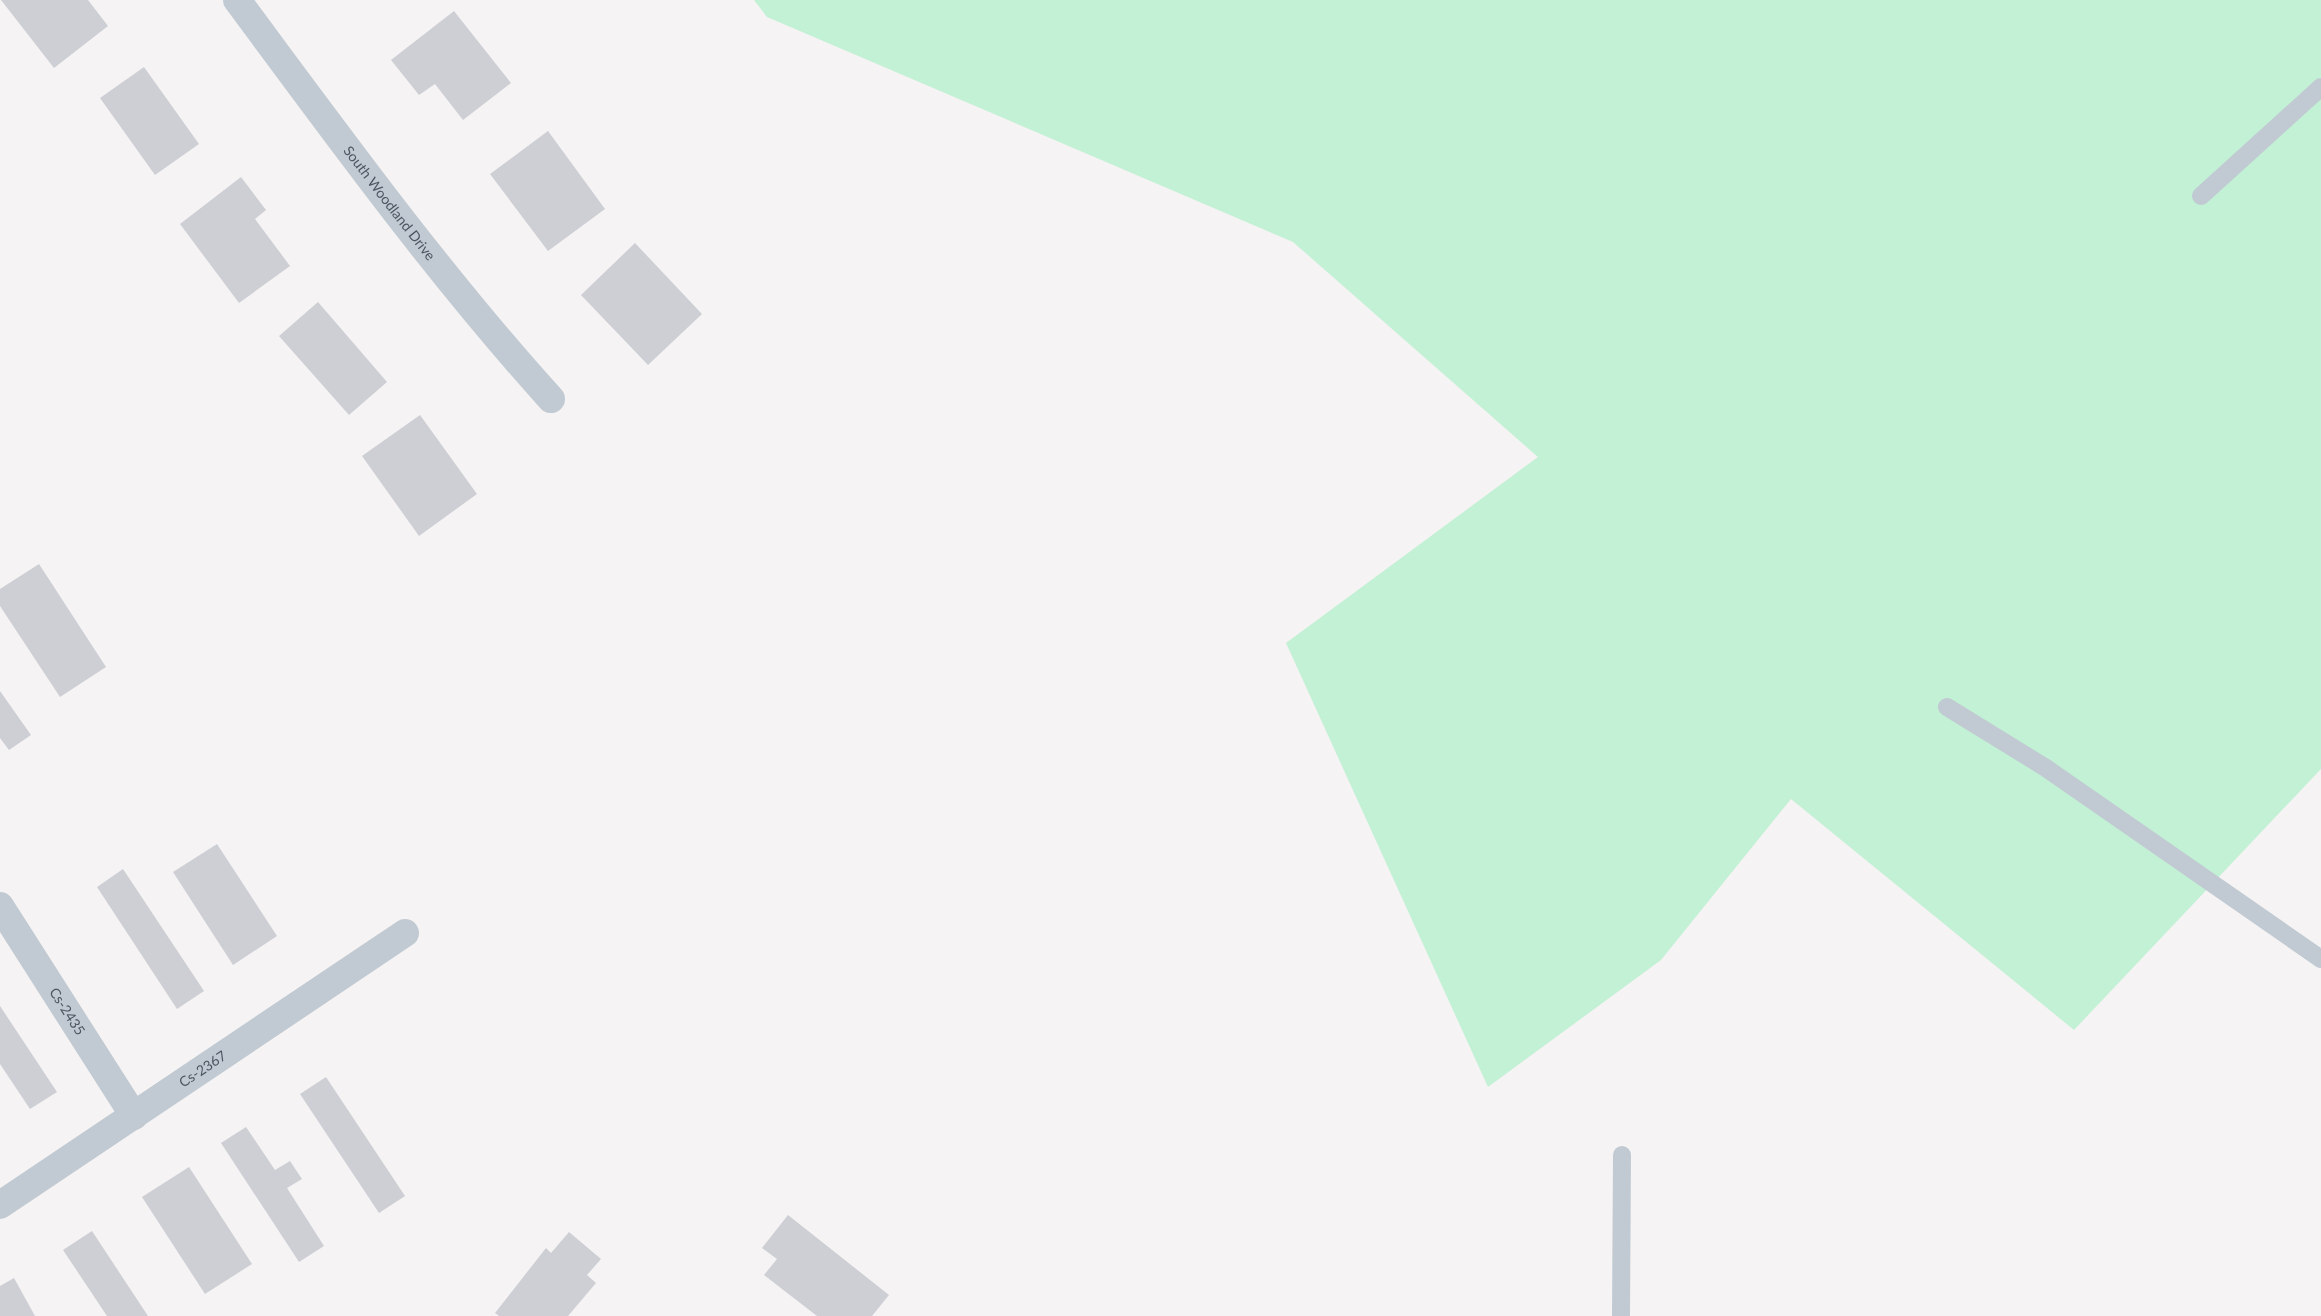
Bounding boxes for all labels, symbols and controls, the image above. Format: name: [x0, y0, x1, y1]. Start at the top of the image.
street label: South Woodland Drive: [340, 142, 439, 263]
street label: Cs-2435: [46, 984, 89, 1038]
street label: Cs-2367: [175, 1047, 229, 1090]

